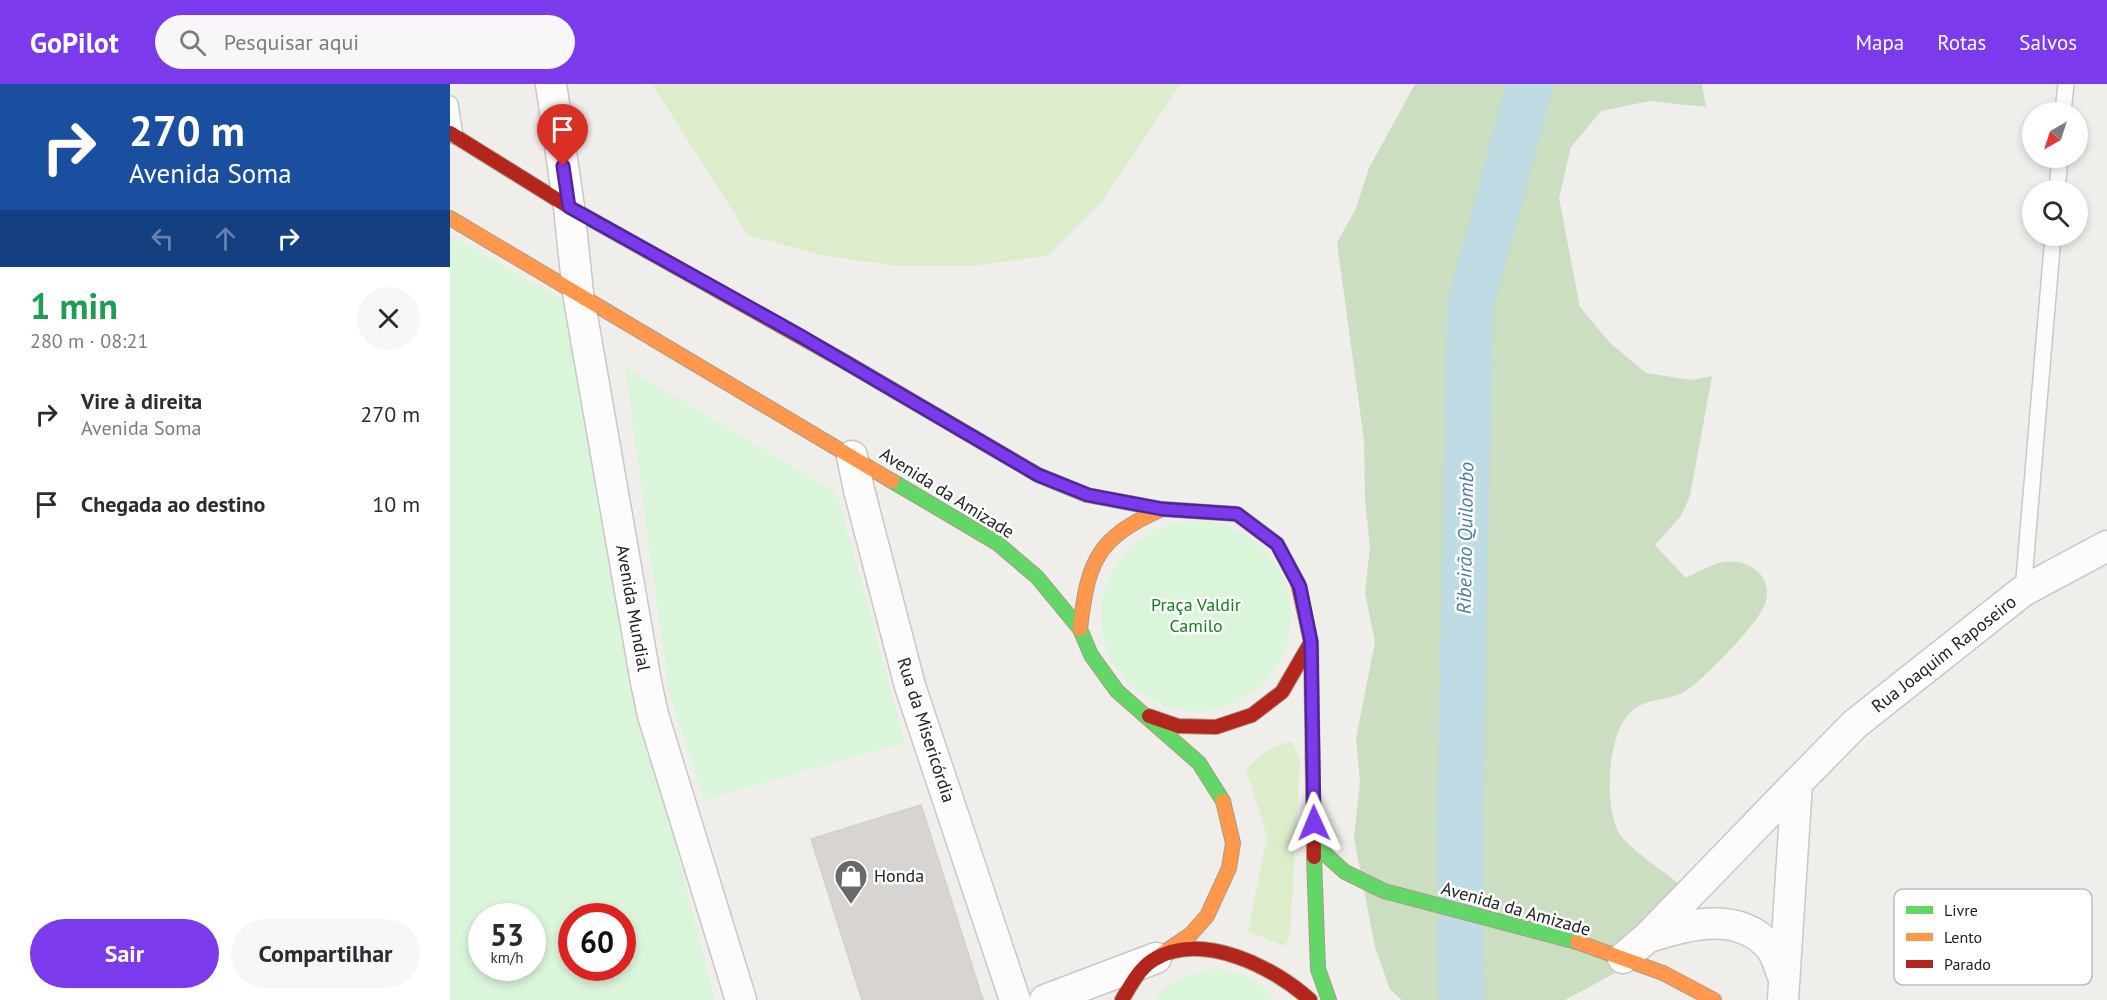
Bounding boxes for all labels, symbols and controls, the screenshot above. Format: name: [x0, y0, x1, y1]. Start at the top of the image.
search box: [155, 15, 575, 69]
text: GoPilot: [30, 24, 119, 61]
icon: search: [176, 26, 209, 59]
text: Pesquisar aqui: [224, 28, 359, 56]
text: Mapa: [1855, 29, 1904, 56]
text: Rotas: [1937, 29, 1986, 56]
text: Salvos: [2019, 29, 2077, 56]
north arrow: [2022, 102, 2088, 168]
map controls: [2022, 102, 2088, 246]
text: 270 m: [129, 103, 245, 158]
pin: [537, 104, 588, 166]
icon: right: [30, 108, 108, 186]
icon: arrive: [546, 113, 579, 146]
text: Avenida Soma: [129, 156, 292, 190]
button: search: [2022, 180, 2088, 246]
icon: left: [146, 222, 179, 255]
icon: ahead: [209, 222, 242, 255]
icon: right: [272, 222, 305, 255]
text: 1 min: [30, 282, 118, 329]
button: close: [357, 287, 420, 350]
text: 280 m · 08:21: [30, 328, 148, 354]
text: Vire à direita: [81, 387, 202, 415]
icon: right: [30, 398, 63, 431]
text: 270 m: [360, 400, 420, 428]
text: Avenida Soma: [81, 415, 201, 441]
street label: Avenida da Amizade: [876, 442, 1019, 543]
water label: Ribeirão Quilombo: [1451, 462, 1479, 614]
icon: arrive: [30, 488, 63, 521]
text: Chegada ao destino: [81, 490, 265, 518]
text: 10 m: [372, 490, 420, 518]
street label: Avenida Mundial: [611, 543, 656, 674]
street label: Rua Joaquim Raposeiro: [1867, 590, 2021, 717]
park label: Praça Valdir Camilo: [1151, 593, 1241, 637]
street label: Rua da Misericórdia: [892, 654, 961, 805]
position arrow: [1282, 791, 1346, 855]
shop icon: Honda: [833, 858, 869, 905]
place label: Honda: [874, 864, 924, 887]
street label: Avenida da Amizade: [1439, 876, 1593, 941]
legend: [1894, 889, 2092, 985]
text: Livre: [1944, 900, 1978, 920]
speed limit sign: 60: [558, 903, 636, 981]
text: 53: [490, 915, 524, 954]
button: Sair: [30, 919, 219, 988]
button: Compartilhar: [231, 919, 420, 988]
text: Lento: [1944, 927, 1982, 947]
text: km/h: [491, 948, 523, 967]
text: Parado: [1944, 954, 1991, 974]

